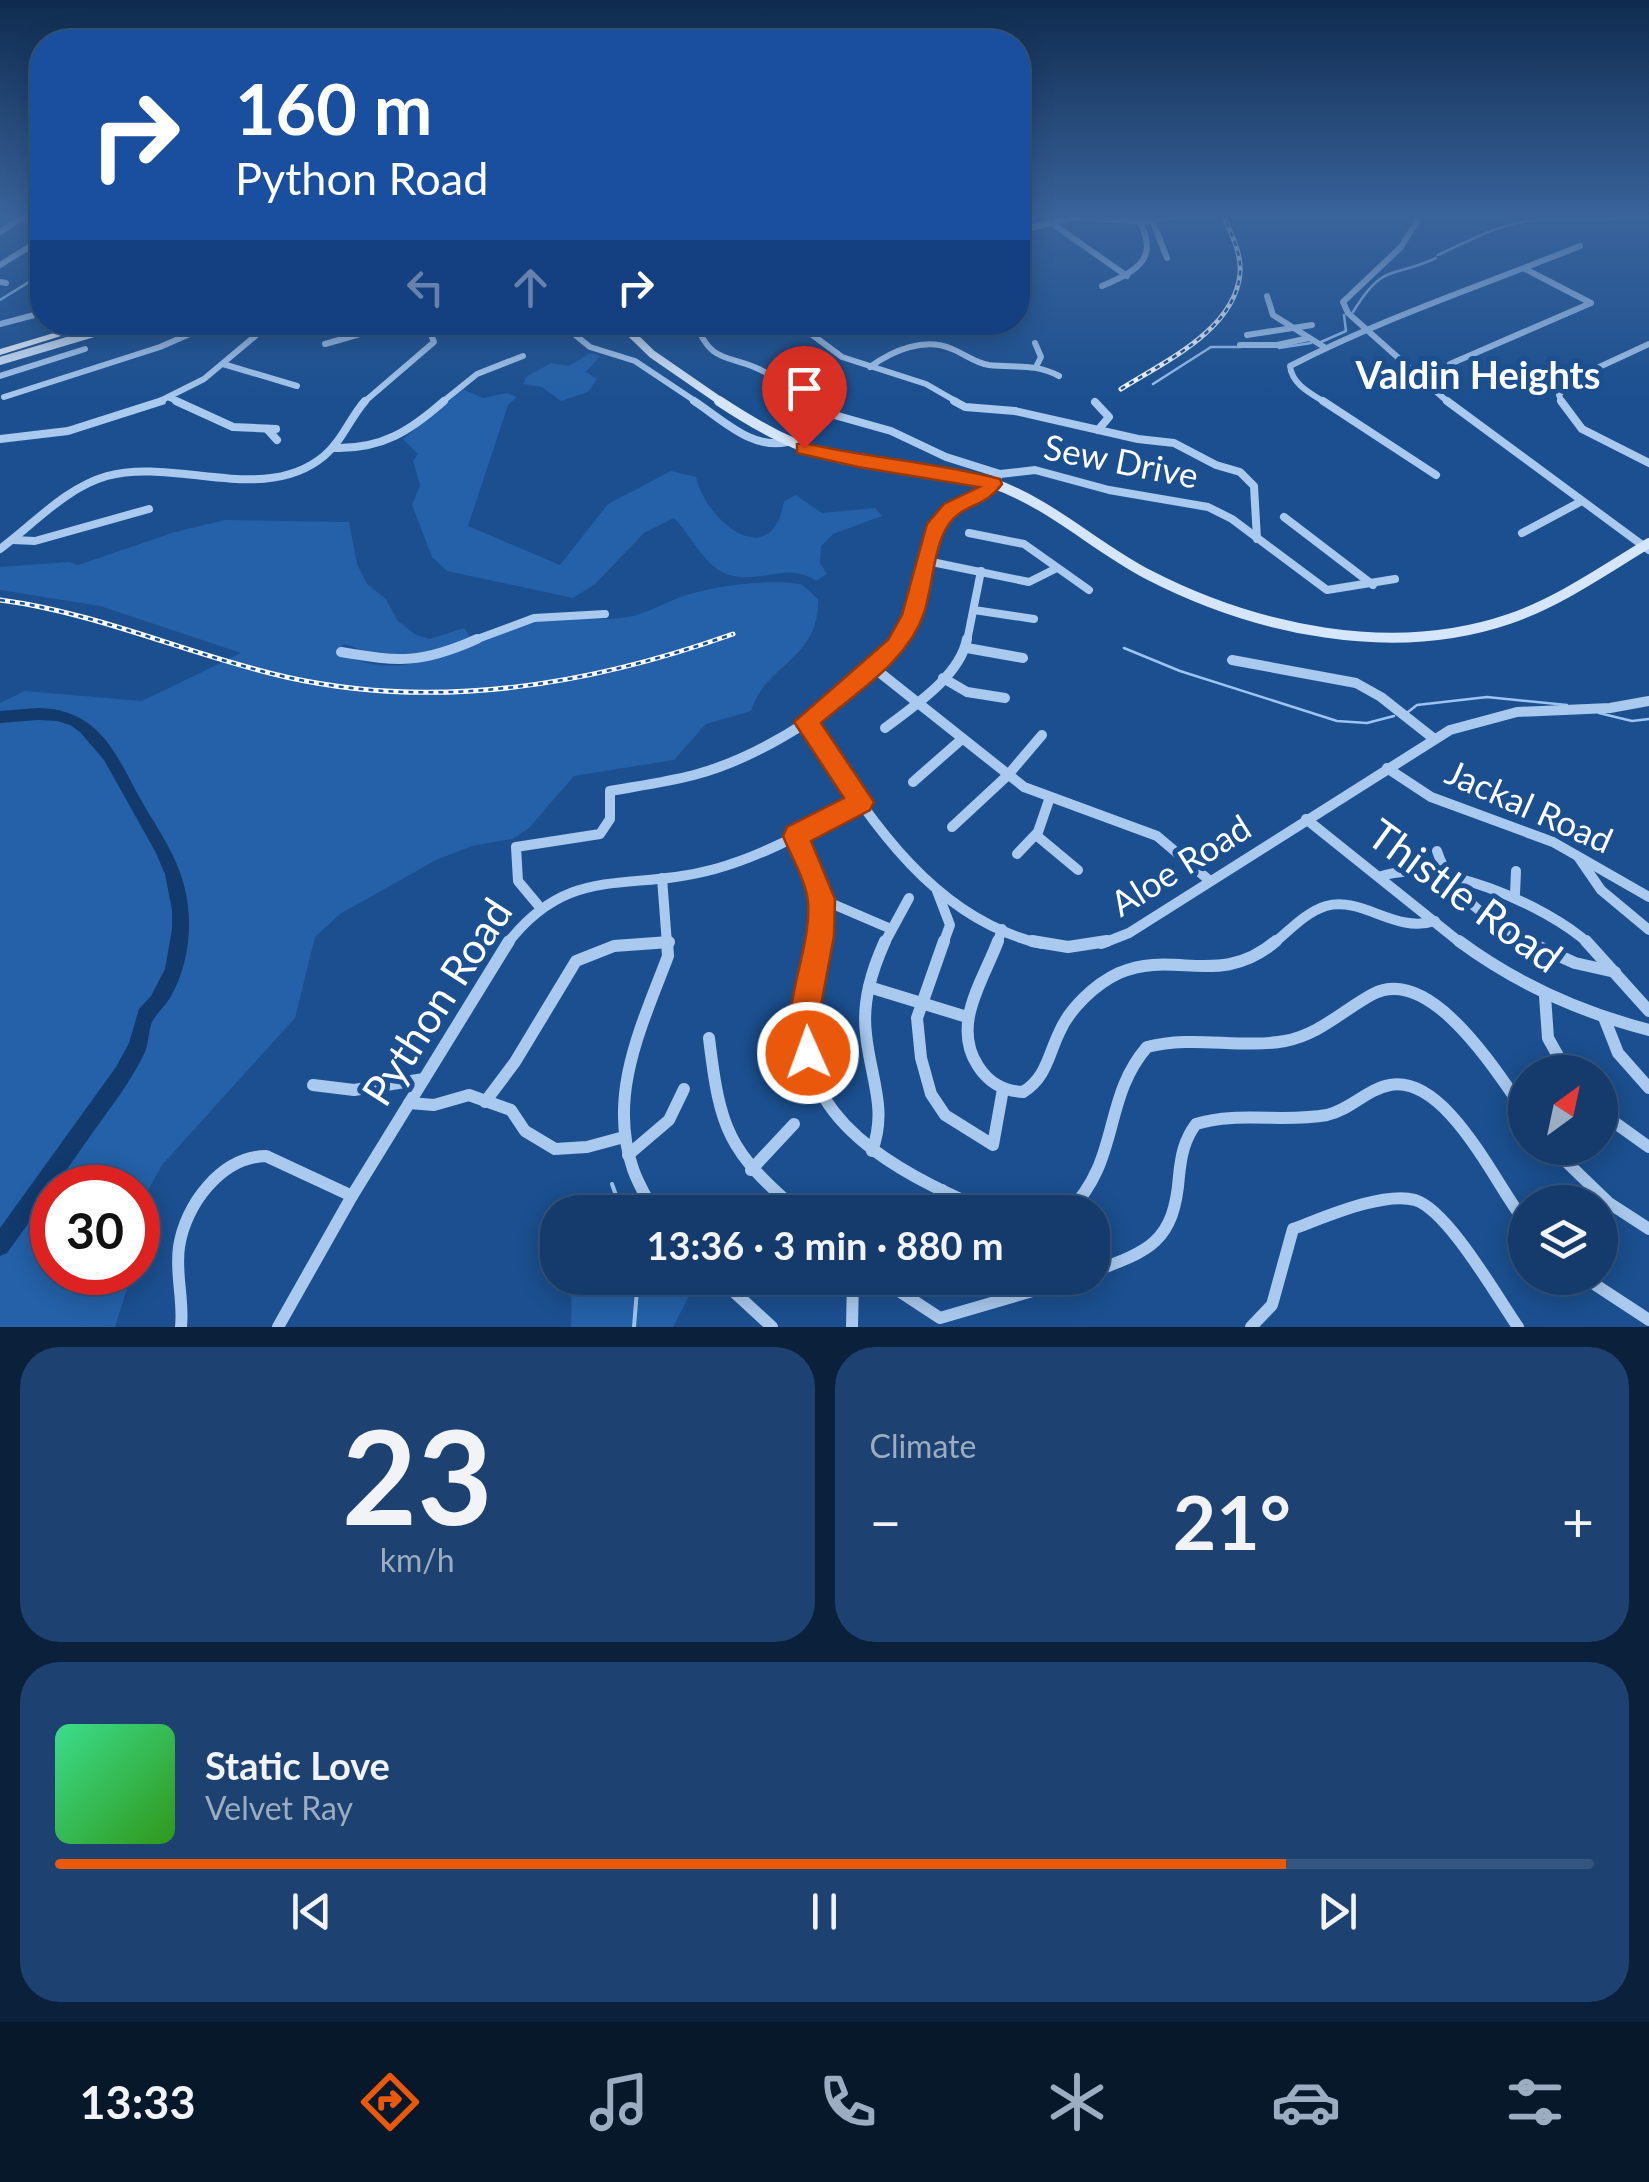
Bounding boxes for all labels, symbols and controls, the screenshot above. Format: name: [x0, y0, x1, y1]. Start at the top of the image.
text: 160 m: [235, 66, 432, 150]
icon: right: [70, 70, 200, 200]
text: Python Road: [235, 151, 488, 205]
icon: left: [398, 260, 453, 315]
icon: ahead: [503, 260, 558, 315]
icon: right: [608, 260, 663, 315]
pin: [762, 346, 847, 449]
district label: Valdin Heights: [1355, 351, 1600, 397]
icon: arrive: [777, 361, 832, 416]
street label: Sew Drive: [1041, 425, 1202, 496]
street label: Jackal Road: [1440, 750, 1620, 861]
street label: Aloe Road: [1102, 805, 1258, 924]
street label: Thistle Road: [1359, 808, 1572, 982]
street label: Python Road: [351, 889, 522, 1114]
position arrow: [756, 1001, 860, 1105]
north arrow: [1508, 1055, 1618, 1165]
map controls: [1508, 1055, 1618, 1295]
speed limit sign: 30: [30, 1165, 160, 1295]
button: layers: [1508, 1185, 1618, 1295]
text: 13:36 · 3 min · 880 m: [646, 1222, 1004, 1268]
text: 23: [342, 1397, 493, 1553]
text: Climate: [870, 1426, 976, 1465]
text: 21°: [1173, 1476, 1291, 1566]
text: −: [870, 1488, 901, 1554]
text: +: [1562, 1488, 1594, 1554]
text: km/h: [380, 1540, 455, 1579]
text: Static Love: [205, 1742, 390, 1788]
text: Velvet Ray: [205, 1788, 353, 1827]
icon: previous: [284, 1884, 339, 1939]
icon: pause: [797, 1884, 852, 1939]
icon: next: [1310, 1884, 1365, 1939]
icon: directions: [355, 2067, 425, 2137]
icon: music: [584, 2067, 654, 2137]
icon: phone: [813, 2067, 883, 2137]
icon: climate: [1042, 2067, 1112, 2137]
icon: car: [1271, 2067, 1341, 2137]
icon: filters: [1500, 2067, 1570, 2137]
text: 13:33: [80, 2075, 196, 2129]

